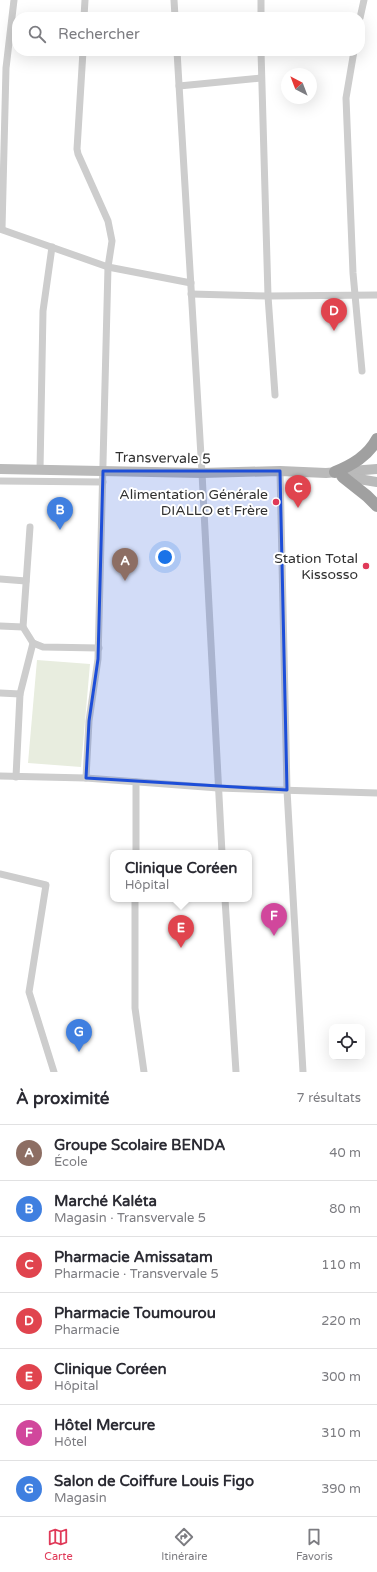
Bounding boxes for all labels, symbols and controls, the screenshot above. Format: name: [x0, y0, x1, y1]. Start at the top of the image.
search box: [12, 12, 365, 56]
icon: search: [26, 23, 48, 45]
text: Rechercher: [58, 25, 140, 43]
north arrow: [281, 68, 317, 104]
pin: D: [321, 298, 347, 331]
street label: Transvervale 5: [115, 449, 211, 467]
pin: C: [285, 475, 311, 508]
place label: Alimentation Générale DIALLO et Frère: [119, 486, 268, 519]
pin: B: [47, 497, 73, 530]
marker: Alimentation Générale DIALLO et Frère: [271, 497, 281, 507]
your location: [155, 547, 175, 567]
pin: A: [112, 548, 138, 581]
place label: Station Total Kissosso: [274, 550, 358, 583]
marker: Station Total Kissosso: [361, 561, 371, 571]
popup: [110, 850, 252, 902]
text: Clinique Coréen: [125, 859, 237, 877]
text: Hôpital: [125, 877, 169, 893]
pin: F: [261, 903, 287, 936]
pin: E: [168, 915, 194, 948]
pin: G: [66, 1019, 92, 1052]
map controls: [329, 1024, 365, 1060]
button: locate: [329, 1024, 365, 1060]
text: À proximité: [16, 1088, 109, 1109]
text: 7 résultats: [297, 1090, 361, 1106]
text: Groupe Scolaire BENDA: [54, 1136, 225, 1154]
text: A: [24, 1145, 34, 1161]
text: 40 m: [329, 1145, 361, 1161]
text: École: [54, 1154, 88, 1170]
text: Marché Kaléta: [54, 1192, 157, 1210]
text: B: [24, 1201, 34, 1217]
text: 80 m: [329, 1201, 361, 1217]
text: Magasin · Transvervale 5: [54, 1210, 206, 1226]
text: Pharmacie Amissatam: [54, 1248, 213, 1266]
text: C: [24, 1257, 34, 1273]
text: 110 m: [321, 1257, 361, 1273]
text: Pharmacie · Transvervale 5: [54, 1266, 219, 1282]
text: Pharmacie Toumourou: [54, 1304, 216, 1322]
text: D: [24, 1313, 34, 1329]
text: 220 m: [321, 1313, 361, 1329]
text: Pharmacie: [54, 1322, 120, 1338]
text: Clinique Coréen: [54, 1360, 167, 1378]
text: E: [25, 1369, 33, 1385]
text: 300 m: [321, 1369, 361, 1385]
text: Hôpital: [54, 1378, 99, 1394]
text: Hôtel Mercure: [54, 1416, 155, 1434]
text: F: [25, 1425, 33, 1441]
text: 310 m: [321, 1425, 361, 1441]
text: Hôtel: [54, 1434, 87, 1450]
text: Salon de Coiffure Louis Figo: [54, 1472, 254, 1490]
text: G: [24, 1481, 34, 1497]
text: 390 m: [321, 1481, 361, 1497]
text: Magasin: [54, 1490, 107, 1506]
tab: Carte: [44, 1526, 73, 1563]
tab: Itinéraire: [161, 1526, 208, 1563]
tab: Favoris: [296, 1526, 333, 1563]

